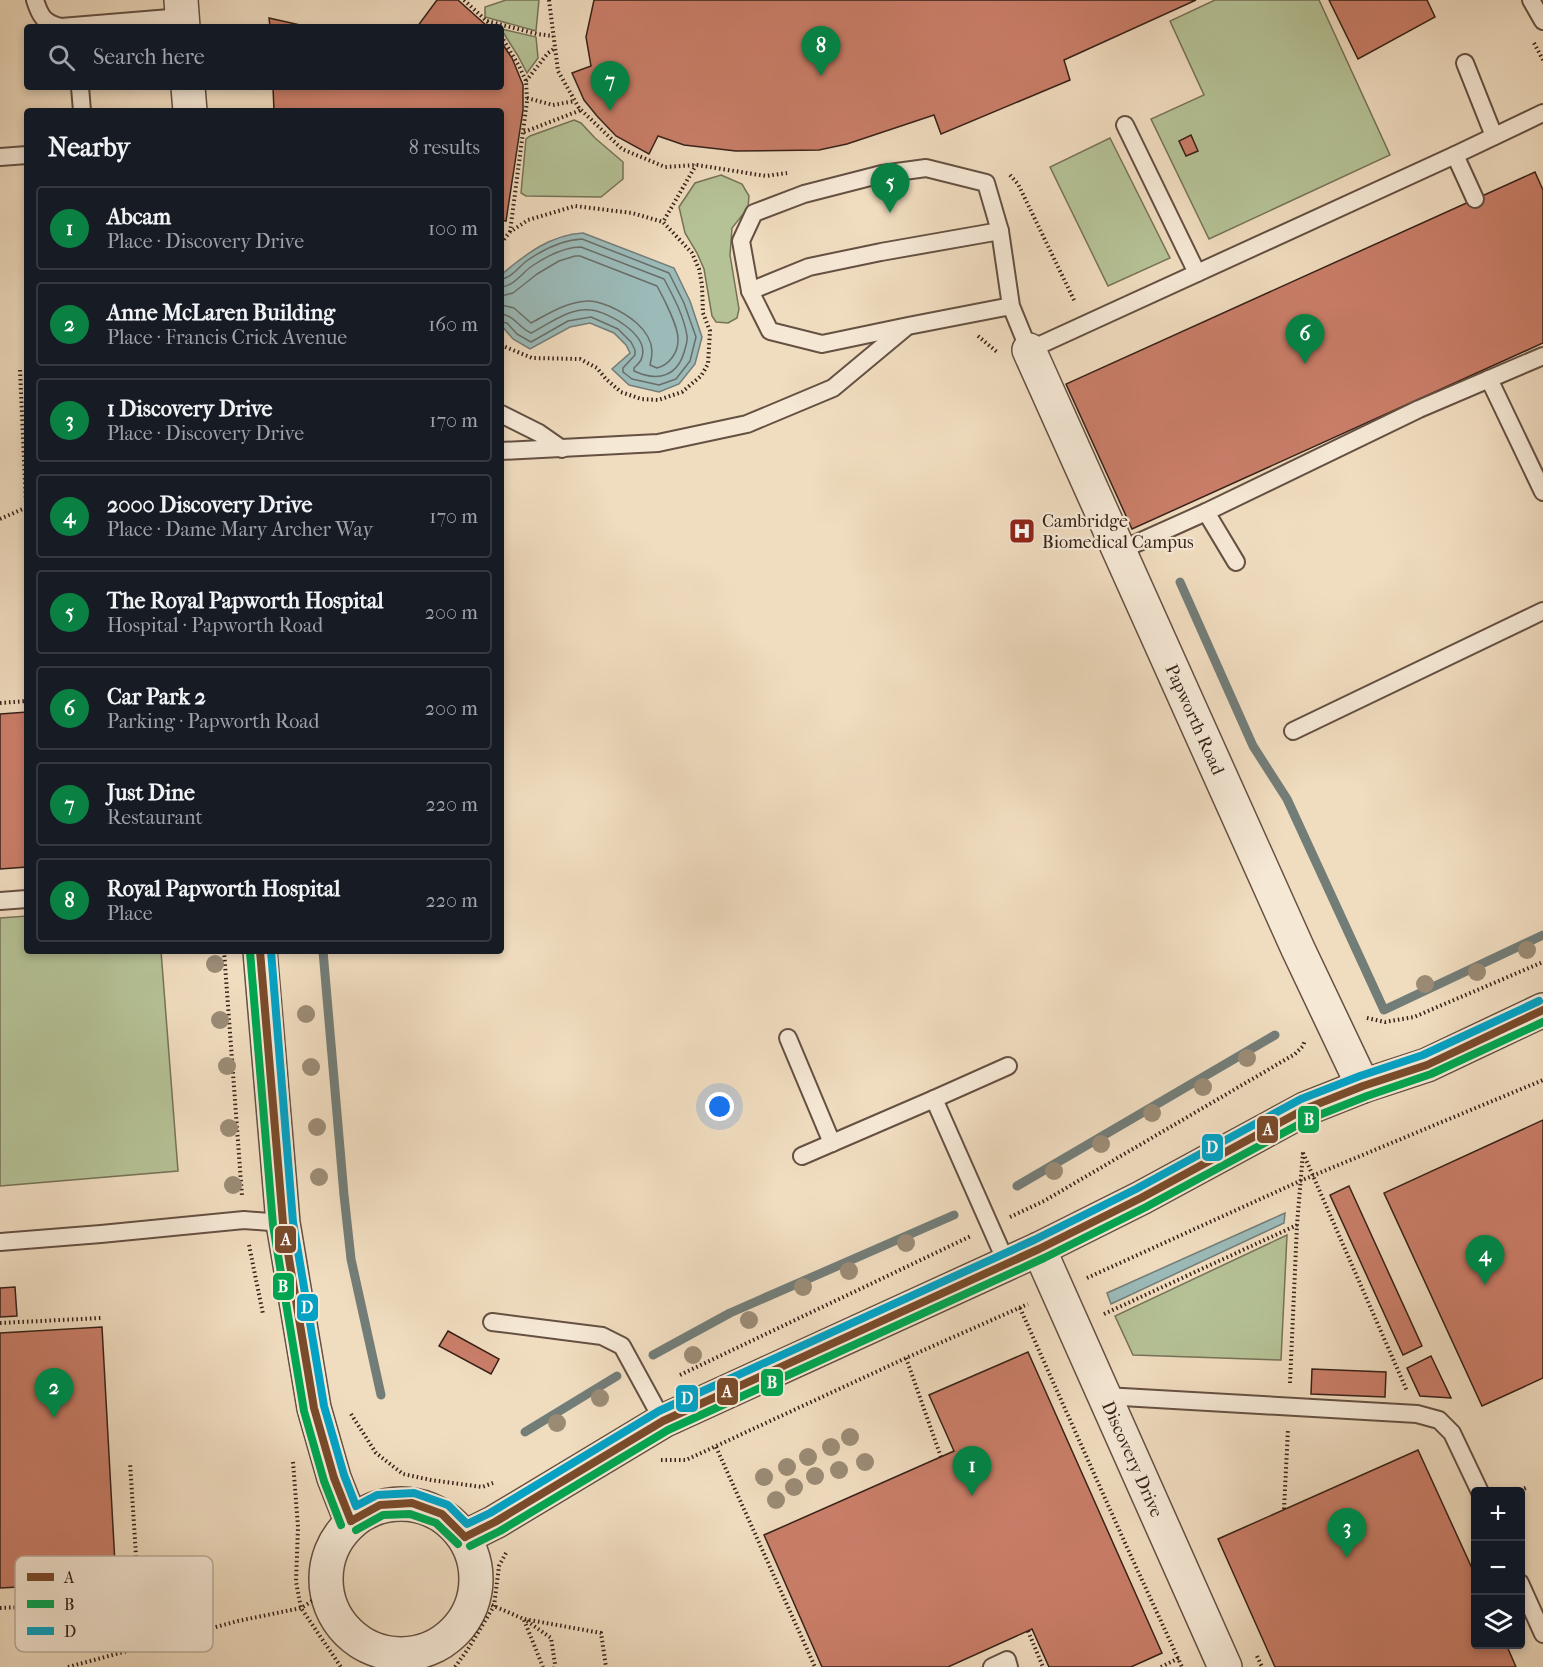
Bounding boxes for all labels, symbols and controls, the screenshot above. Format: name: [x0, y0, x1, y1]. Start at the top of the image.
search box: [24, 24, 504, 90]
pin: 8: [802, 26, 840, 76]
icon: search: [45, 41, 78, 74]
text: Search here: [93, 44, 205, 70]
pin: 7: [590, 62, 630, 111]
text: Nearby: [48, 132, 130, 163]
text: 8 results: [409, 136, 480, 159]
pin: 5: [870, 164, 910, 213]
text: Abcam: [107, 204, 171, 230]
text: 1: [66, 217, 73, 240]
text: 100 m: [428, 217, 478, 240]
text: Place · Discovery Drive: [107, 230, 304, 253]
text: Anne McLaren Building: [107, 300, 335, 326]
text: 2: [64, 313, 75, 336]
text: 160 m: [428, 313, 478, 336]
pin: 6: [1286, 314, 1324, 364]
text: Place · Francis Crick Avenue: [107, 326, 347, 349]
text: 1 Discovery Drive: [107, 396, 272, 422]
text: 3: [65, 409, 74, 432]
text: 170 m: [429, 409, 478, 432]
text: Place · Discovery Drive: [107, 422, 304, 445]
text: 2000 Discovery Drive: [107, 492, 312, 518]
text: 4: [64, 505, 75, 528]
text: 170 m: [429, 505, 478, 528]
place label: Cambridge Biomedical Campus: [1042, 511, 1194, 553]
hospital icon: Cambridge Biomedical Campus: [1007, 516, 1037, 546]
text: Place · Dame Mary Archer Way: [107, 518, 373, 541]
text: The Royal Papworth Hospital: [107, 588, 384, 614]
text: 5: [65, 601, 74, 624]
text: 200 m: [425, 601, 478, 624]
text: Hospital · Papworth Road: [107, 614, 323, 637]
street label: Papworth Road: [1161, 661, 1229, 778]
text: Car Park 2: [107, 684, 206, 710]
text: 6: [64, 697, 75, 720]
text: 200 m: [425, 697, 478, 720]
text: Parking · Papworth Road: [107, 710, 319, 733]
text: Just Dine: [107, 780, 195, 806]
text: 7: [65, 793, 74, 816]
text: 220 m: [425, 793, 478, 816]
text: Restaurant: [107, 806, 203, 829]
text: Royal Papworth Hospital: [107, 876, 340, 902]
text: 8: [64, 889, 75, 912]
text: 220 m: [425, 889, 478, 912]
text: Place: [107, 902, 153, 925]
your location: [705, 1092, 734, 1121]
line badge: B: [1297, 1105, 1320, 1134]
text: B: [1304, 1110, 1314, 1129]
line badge: A: [1256, 1115, 1279, 1144]
text: A: [1262, 1120, 1274, 1139]
line badge: D: [1201, 1133, 1224, 1162]
text: D: [1206, 1138, 1218, 1157]
line badge: A: [274, 1225, 297, 1254]
text: A: [280, 1230, 292, 1249]
pin: 4: [1466, 1236, 1504, 1285]
line badge: B: [272, 1272, 295, 1301]
text: B: [278, 1277, 288, 1296]
line badge: D: [296, 1293, 319, 1322]
text: D: [301, 1298, 313, 1317]
pin: 2: [34, 1368, 74, 1418]
line badge: B: [760, 1368, 784, 1397]
text: B: [767, 1373, 777, 1392]
line badge: A: [716, 1377, 739, 1406]
text: A: [721, 1382, 733, 1401]
line badge: D: [675, 1384, 699, 1413]
text: D: [681, 1389, 693, 1408]
street label: Discovery Drive: [1097, 1398, 1168, 1521]
pin: 1: [952, 1446, 992, 1496]
map controls: [1471, 1487, 1525, 1649]
button: +: [1471, 1487, 1525, 1541]
pin: 3: [1328, 1508, 1366, 1558]
button: −: [1471, 1541, 1525, 1595]
legend: [15, 1556, 213, 1652]
text: A: [63, 1568, 75, 1587]
text: B: [64, 1595, 74, 1614]
button: layers: [1471, 1595, 1525, 1649]
text: D: [64, 1622, 76, 1641]

